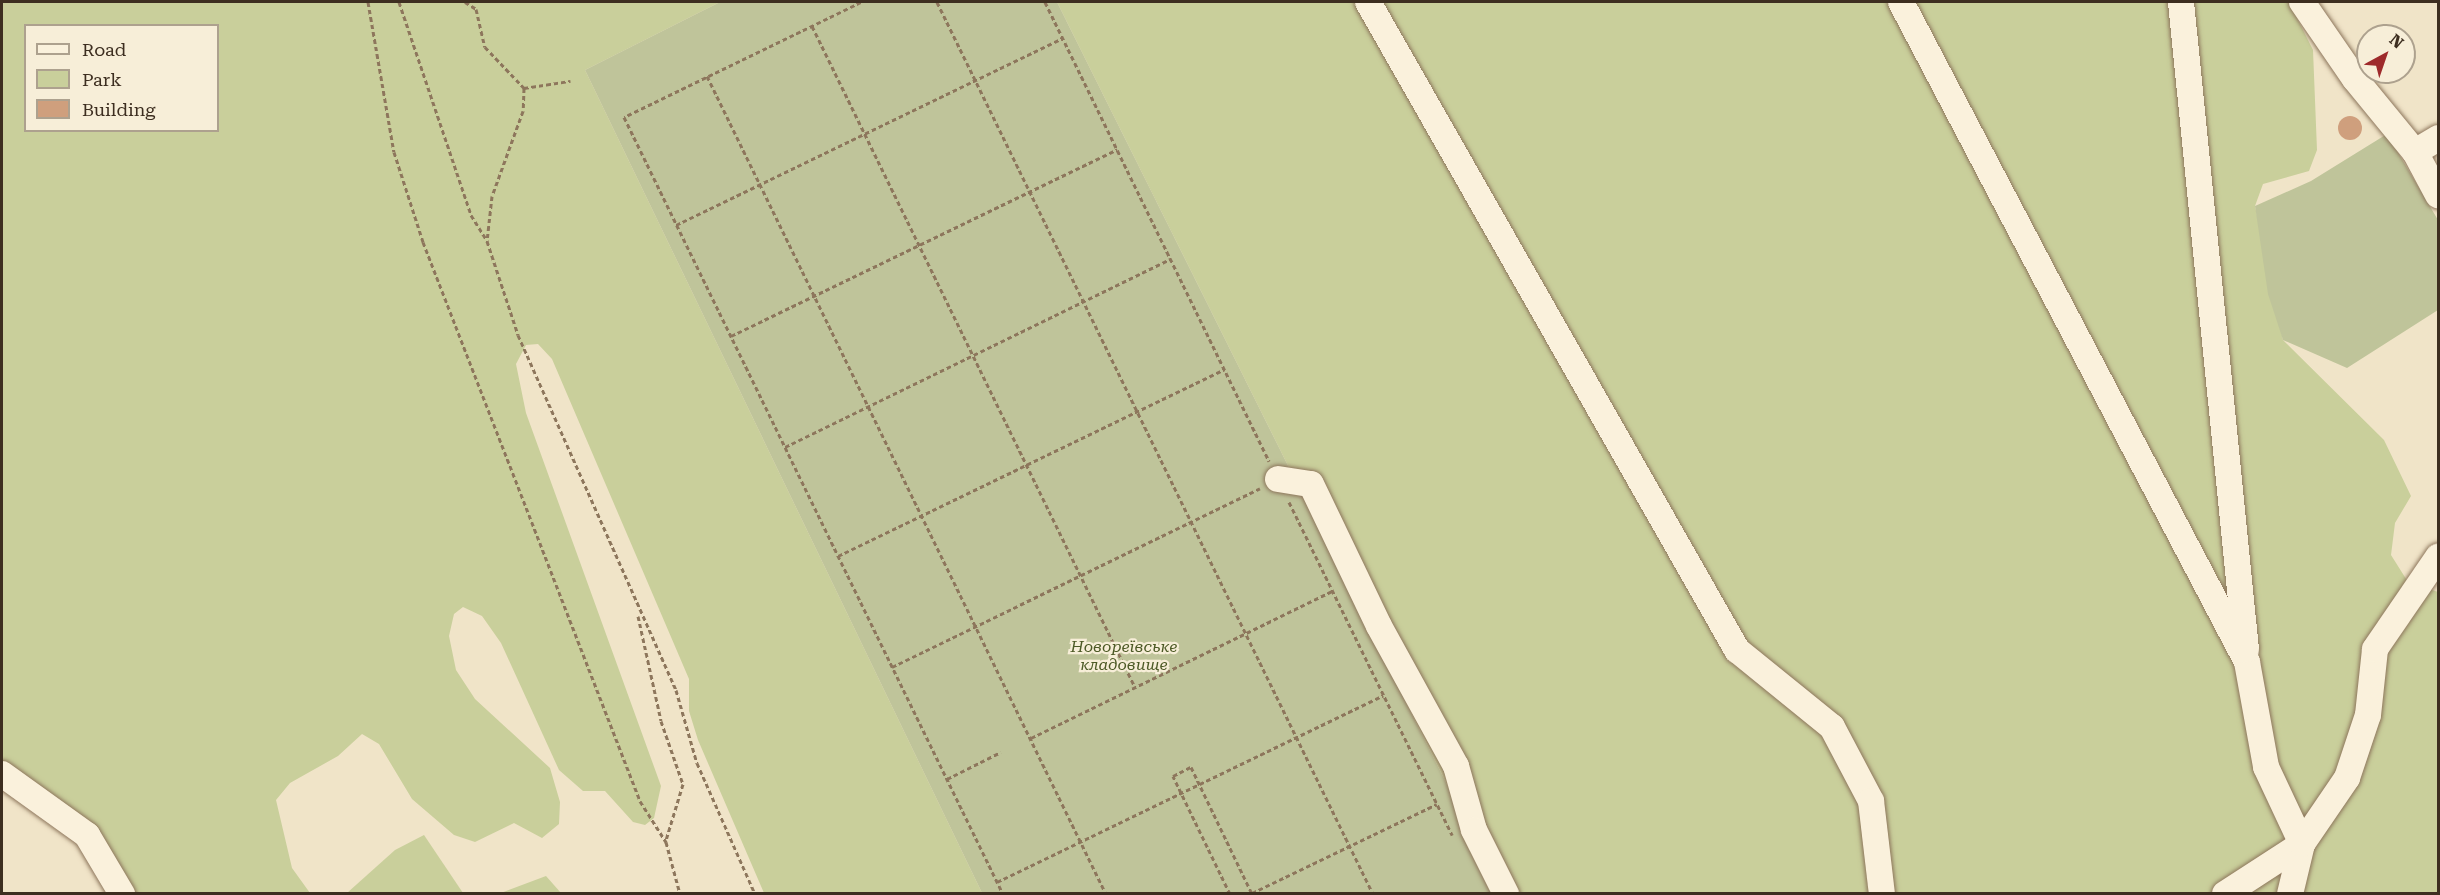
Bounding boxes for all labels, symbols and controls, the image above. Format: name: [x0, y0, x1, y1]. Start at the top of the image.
legend: [24, 24, 219, 132]
north arrow: [2356, 24, 2416, 84]
text: N: [2386, 30, 2407, 53]
text: Road: [82, 39, 126, 60]
text: Park: [82, 69, 122, 90]
text: Building: [82, 99, 156, 120]
park label: Новореївське кладовище: [1071, 637, 1177, 675]

